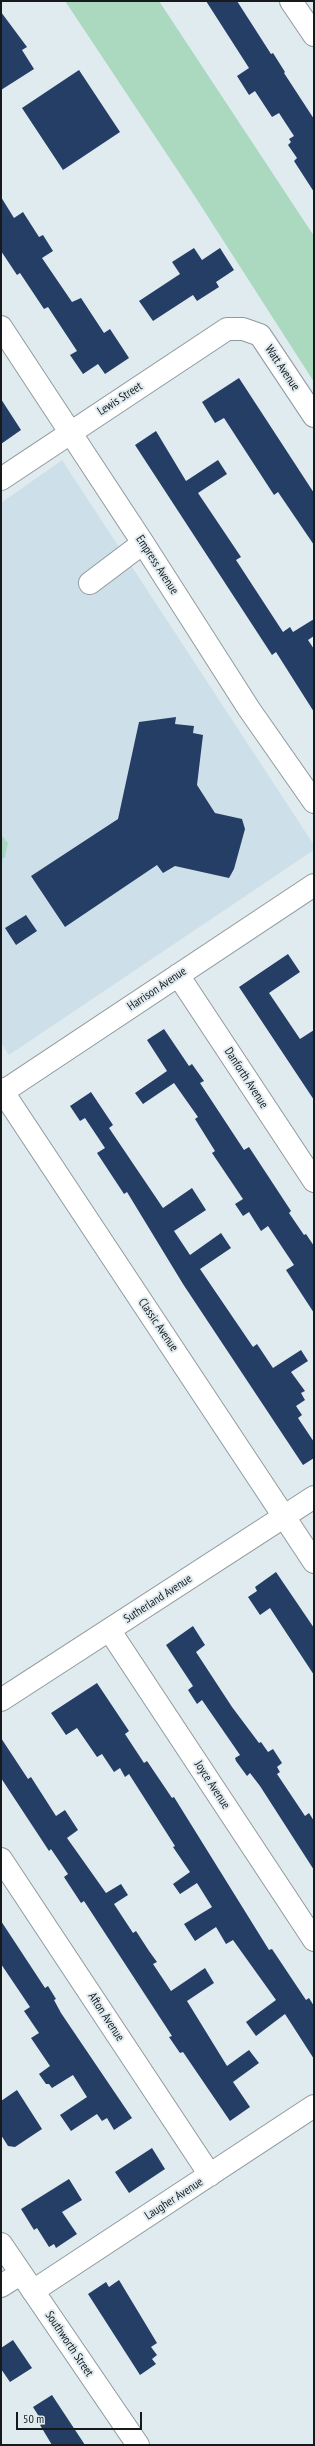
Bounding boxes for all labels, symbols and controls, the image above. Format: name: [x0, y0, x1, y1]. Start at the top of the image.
street label: Watt Avenue: [262, 342, 302, 394]
street label: Lewis Street: [95, 379, 145, 419]
street label: Empress Avenue: [133, 533, 181, 597]
street label: Harrison Avenue: [125, 964, 189, 1014]
street label: Danforth Avenue: [221, 1045, 271, 1111]
street label: Classic Avenue: [135, 1296, 181, 1354]
street label: Sutherland Avenue: [121, 1572, 195, 1626]
street label: Joyce Avenue: [191, 1758, 233, 1812]
street label: Afton Avenue: [85, 1990, 127, 2044]
street label: Laugher Avenue: [142, 2175, 206, 2223]
street label: Southworth Street: [42, 2309, 96, 2379]
scale bar: [18, 2404, 144, 2430]
text: 50 m: [23, 2411, 44, 2426]

